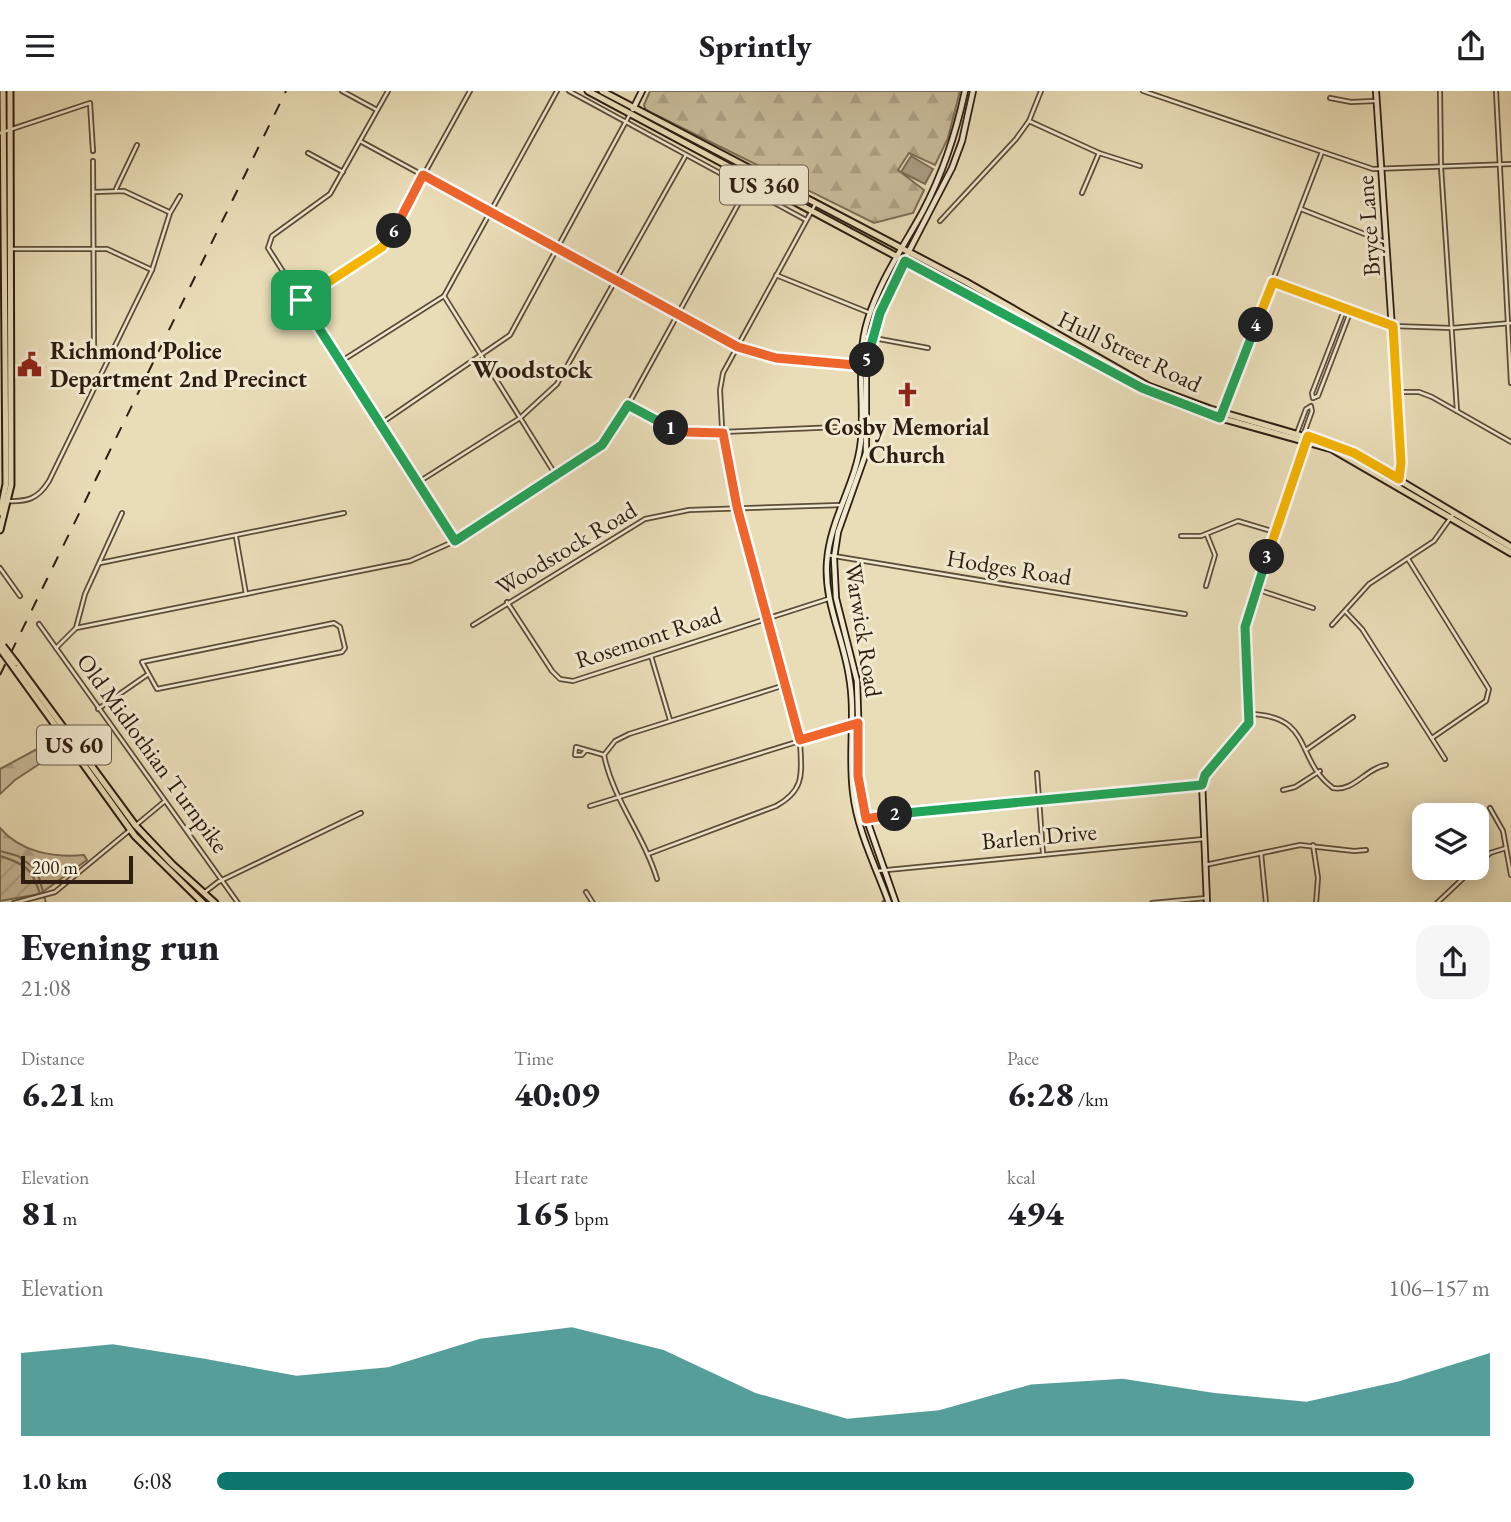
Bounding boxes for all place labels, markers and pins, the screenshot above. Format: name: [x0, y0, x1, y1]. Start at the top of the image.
pin: 6: [376, 213, 412, 249]
pin: [271, 270, 331, 330]
pin: 4: [1238, 307, 1274, 343]
place label: Richmond Police Department 2nd Precinct: [50, 335, 307, 394]
pin: 5: [850, 343, 884, 377]
public building icon: Richmond Police Department 2nd Precinct: [16, 350, 44, 378]
church icon: Cosby Memorial Church: [893, 381, 921, 409]
pin: 1: [654, 411, 688, 445]
place label: Cosby Memorial Church: [825, 411, 990, 470]
pin: 3: [1250, 539, 1284, 575]
pin: 2: [878, 797, 912, 831]

